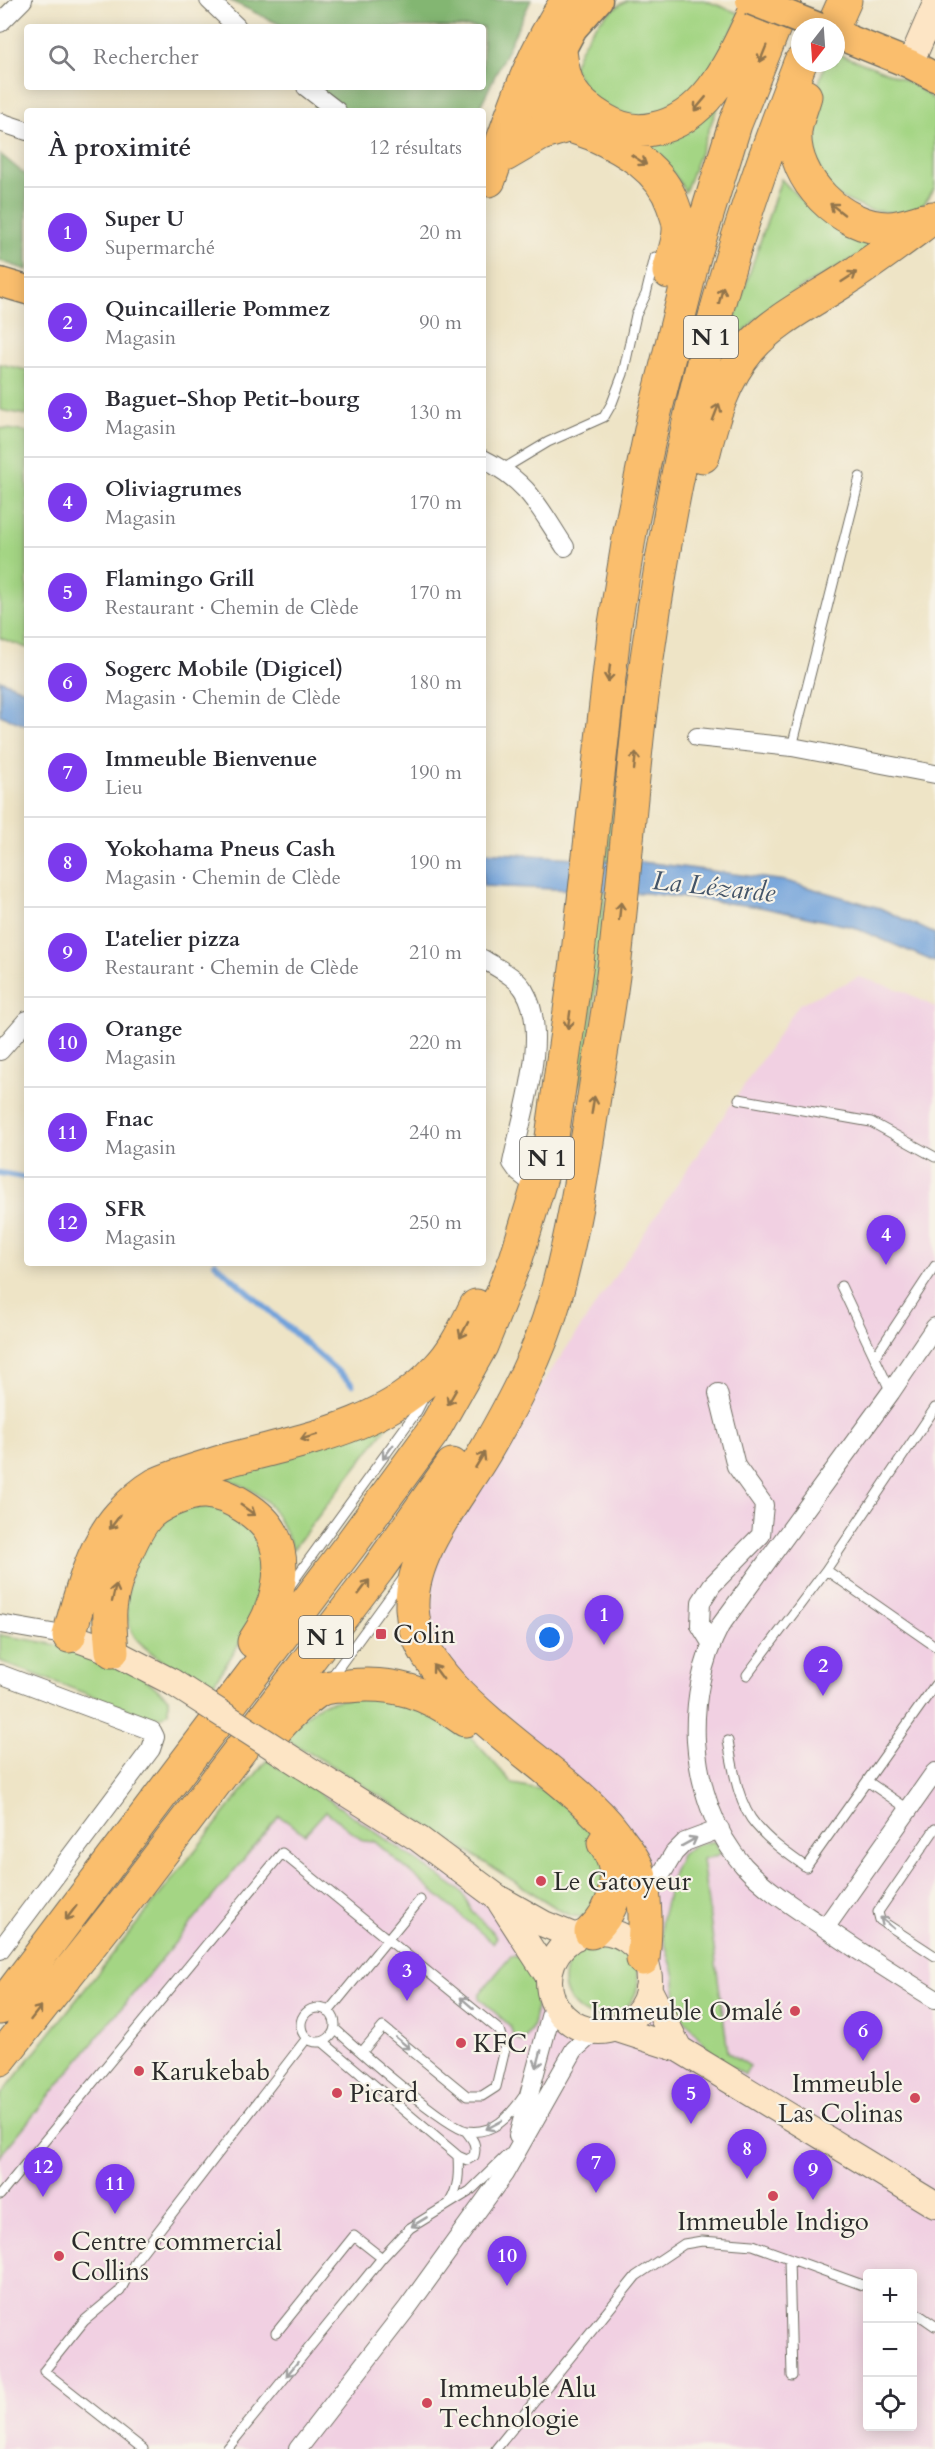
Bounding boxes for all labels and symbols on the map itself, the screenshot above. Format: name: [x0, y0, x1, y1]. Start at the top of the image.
north arrow: [791, 18, 845, 72]
one-way arrow: [757, 44, 768, 63]
one-way arrow: [693, 96, 706, 112]
one-way arrow: [630, 154, 647, 166]
one-way arrow: [829, 202, 845, 215]
one-way arrow: [840, 271, 857, 283]
one-way arrow: [716, 286, 728, 305]
road number: N 1: [684, 316, 738, 358]
one-way arrow: [711, 403, 722, 421]
one-way arrow: [604, 662, 615, 682]
one-way arrow: [630, 752, 641, 772]
water label: La Lézarde: [651, 862, 778, 912]
one-way arrow: [615, 902, 626, 922]
one-way arrow: [563, 1009, 574, 1029]
one-way arrow: [587, 1095, 598, 1115]
road number: N 1: [520, 1137, 574, 1179]
pin: 4: [866, 1216, 906, 1265]
one-way arrow: [458, 1321, 470, 1338]
one-way arrow: [446, 1388, 458, 1405]
one-way arrow: [300, 1432, 319, 1444]
one-way arrow: [382, 1443, 394, 1459]
one-way arrow: [474, 1452, 486, 1469]
one-way arrow: [239, 1504, 256, 1516]
one-way arrow: [109, 1513, 122, 1529]
one-way arrow: [358, 1580, 371, 1596]
one-way arrow: [109, 1584, 120, 1603]
pin: 1: [584, 1596, 624, 1645]
road number: N 1: [299, 1616, 353, 1658]
place label: Colin: [393, 1617, 456, 1652]
your location: [535, 1623, 564, 1652]
marker: Colin: [374, 1627, 388, 1641]
pin: 2: [804, 1646, 842, 1696]
one-way arrow: [432, 1664, 444, 1680]
one-way arrow: [680, 1836, 698, 1848]
place label: Le Gatoyeur: [553, 1864, 691, 1899]
marker: Le Gatoyeur: [534, 1874, 548, 1888]
one-way arrow: [64, 1905, 77, 1921]
one-way arrow: [879, 1917, 895, 1930]
pin: 3: [388, 1952, 426, 2001]
place label: Immeuble Omalé: [591, 1994, 783, 2029]
one-way arrow: [460, 1996, 475, 2010]
marker: Immeuble Omalé: [788, 2004, 802, 2018]
one-way arrow: [30, 2006, 43, 2022]
pin: 6: [844, 2012, 882, 2061]
place label: KFC: [473, 2026, 527, 2061]
one-way arrow: [395, 2036, 410, 2050]
marker: KFC: [454, 2036, 468, 2050]
one-way arrow: [532, 2049, 544, 2068]
place label: Karukebab: [151, 2054, 270, 2089]
marker: Karukebab: [132, 2064, 146, 2078]
place label: Immeuble Las Colinas: [778, 2066, 903, 2131]
pin: 5: [672, 2074, 710, 2124]
place label: Picard: [349, 2076, 418, 2111]
marker: Picard: [330, 2086, 344, 2100]
marker: Immeuble Las Colinas: [908, 2091, 922, 2105]
one-way arrow: [486, 2120, 504, 2131]
pin: 8: [728, 2130, 766, 2179]
pin: 7: [576, 2144, 616, 2193]
pin: 12: [24, 2148, 63, 2197]
pin: 9: [794, 2150, 832, 2200]
pin: 11: [96, 2164, 134, 2214]
marker: Immeuble Indigo: [766, 2189, 780, 2203]
place label: Immeuble Indigo: [677, 2204, 869, 2239]
one-way arrow: [411, 2217, 428, 2229]
place label: Centre commercial Collins: [71, 2224, 283, 2289]
pin: 10: [488, 2236, 526, 2286]
marker: Centre commercial Collins: [52, 2249, 66, 2263]
one-way arrow: [285, 2361, 298, 2377]
place label: Immeuble Alu Technologie: [439, 2371, 597, 2436]
marker: Immeuble Alu Technologie: [420, 2396, 434, 2410]

